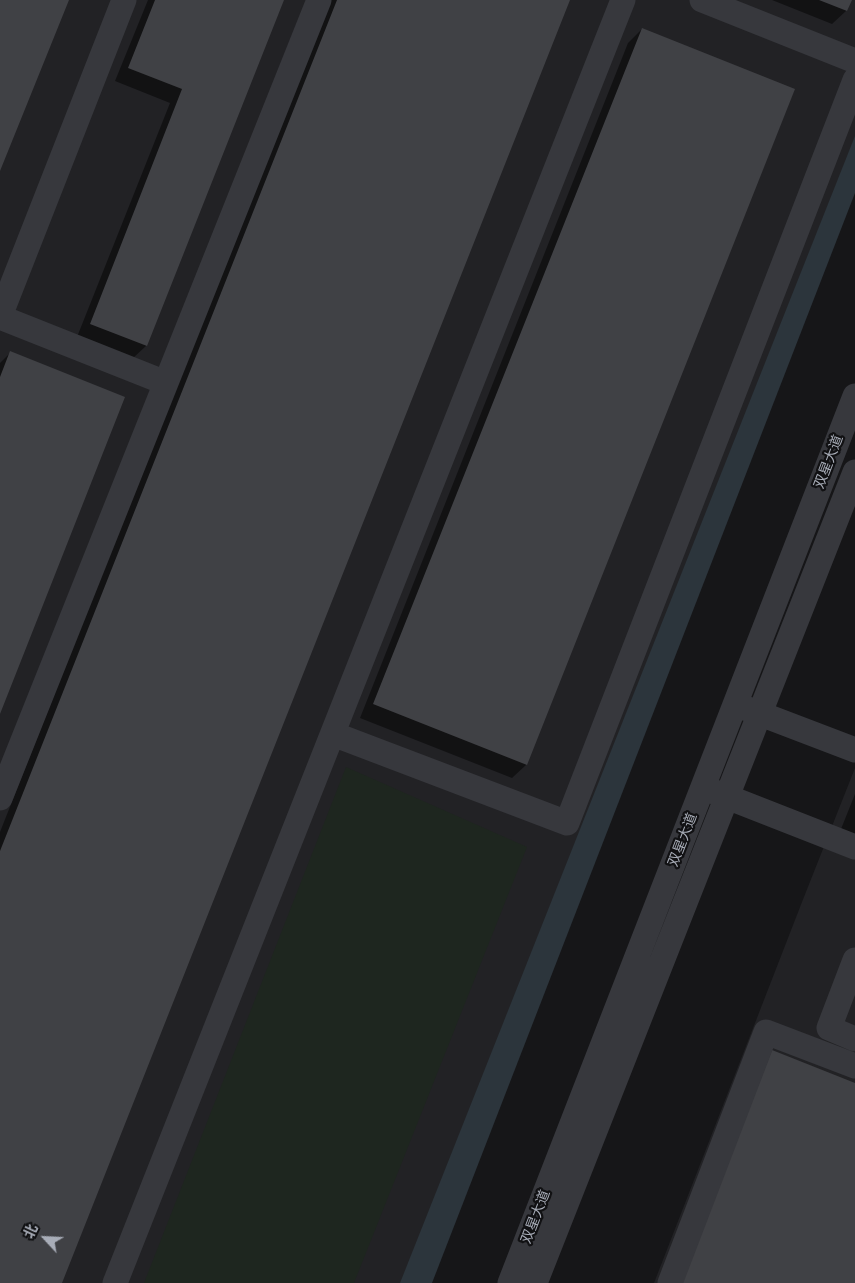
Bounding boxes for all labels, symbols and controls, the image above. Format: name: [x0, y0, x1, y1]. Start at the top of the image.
street label: 双星大道: [811, 433, 847, 491]
street label: 双星大道: [665, 811, 701, 869]
street label: 双星大道: [518, 1188, 554, 1246]
north arrow: [20, 1213, 70, 1263]
text: 北: [20, 1222, 42, 1241]

